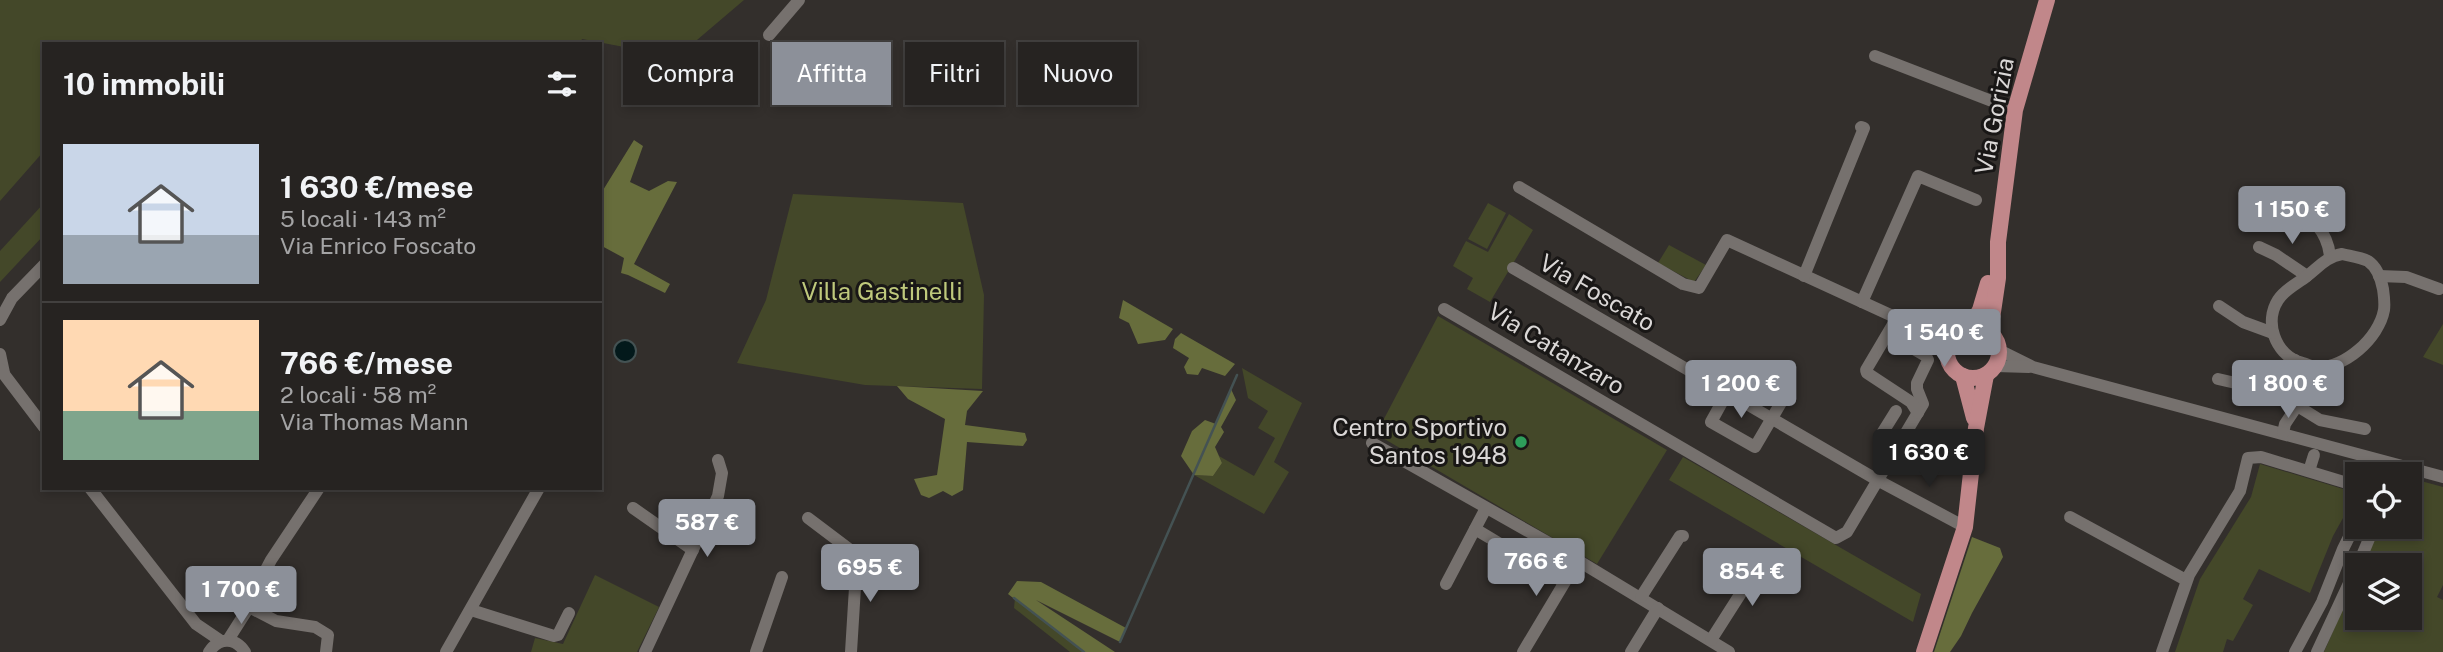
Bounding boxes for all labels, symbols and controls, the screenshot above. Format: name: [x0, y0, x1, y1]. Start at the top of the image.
chip: Compra: [623, 42, 758, 105]
chip: Affitta: [772, 42, 891, 105]
chip: Filtri: [905, 42, 1004, 105]
chip: Nuovo: [1018, 42, 1137, 105]
street label: Via Gorizia: [1969, 55, 2019, 177]
icon: filters: [543, 65, 581, 103]
text: 10 immobili: [63, 66, 225, 102]
text: 1 630 €/mese: [280, 169, 473, 205]
icon: home: [119, 172, 203, 256]
pin: 1 150 €: [2227, 187, 2357, 246]
text: 1 150 €: [2254, 195, 2330, 222]
text: 5 locali · 143 m²: [280, 205, 446, 232]
text: Via Enrico Foscato: [280, 232, 476, 259]
street label: Via Foscato: [1535, 248, 1660, 336]
park label: Villa Gastinelli: [802, 277, 962, 305]
street label: Via Catanzaro: [1483, 296, 1630, 400]
pin: 1 540 €: [1879, 310, 2009, 369]
text: 1 540 €: [1904, 318, 1984, 345]
text: 766 €/mese: [280, 345, 453, 381]
icon: home: [119, 348, 203, 432]
pin: 1 200 €: [1676, 360, 1806, 420]
pin: 1 800 €: [2223, 360, 2353, 420]
text: 1 200 €: [1701, 369, 1781, 396]
text: 1 800 €: [2248, 369, 2328, 396]
text: 2 locali · 58 m²: [280, 381, 436, 408]
text: Via Thomas Mann: [280, 408, 469, 435]
place label: Centro Sportivo Santos 1948: [1332, 413, 1507, 469]
pin: 1 630 €: [1864, 430, 1994, 489]
marker: Centro Sportivo Santos 1948: [1513, 434, 1529, 450]
text: 1 630 €: [1889, 438, 1969, 465]
map controls: [2345, 462, 2422, 630]
button: locate: [2345, 462, 2422, 539]
pin: 587 €: [658, 500, 756, 559]
text: 587 €: [674, 508, 740, 535]
pin: 766 €: [1487, 538, 1585, 598]
pin: 695 €: [821, 544, 919, 604]
text: 766 €: [1504, 547, 1568, 574]
pin: 854 €: [1703, 548, 1801, 608]
text: 695 €: [837, 553, 903, 580]
button: layers: [2345, 553, 2422, 630]
text: 854 €: [1719, 557, 1785, 584]
pin: 1 700 €: [176, 566, 306, 626]
text: 1 700 €: [202, 575, 280, 602]

